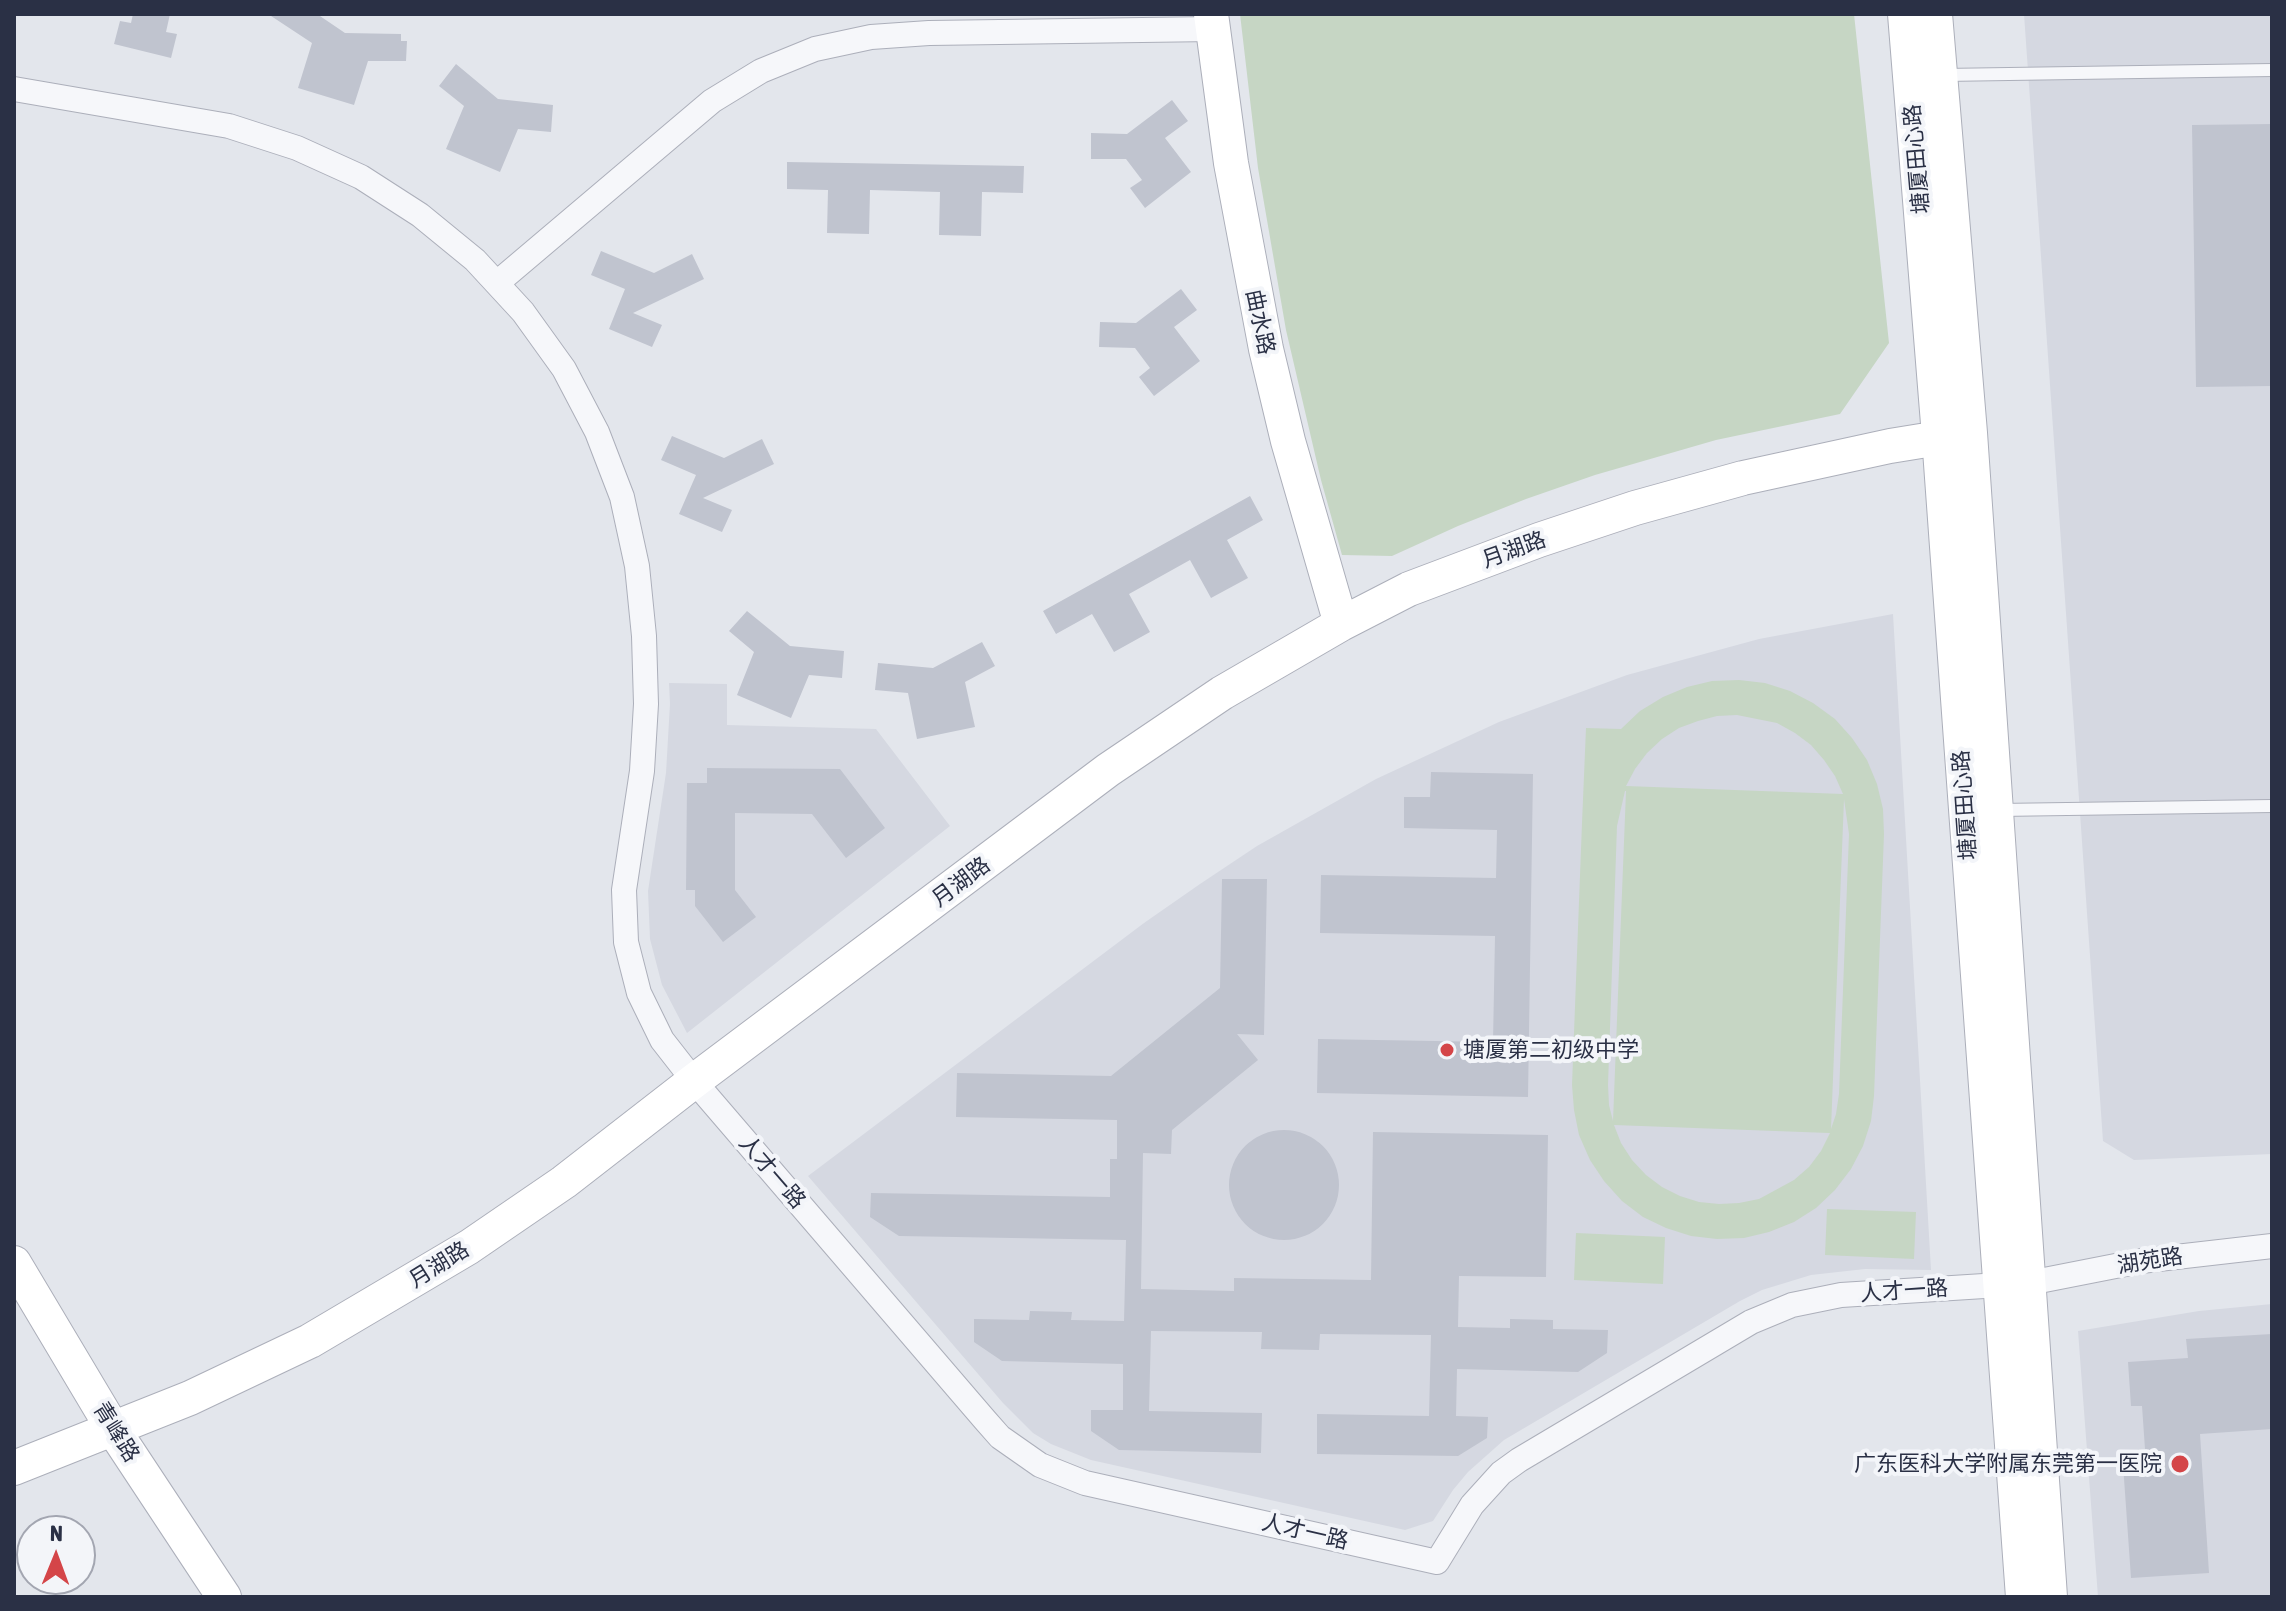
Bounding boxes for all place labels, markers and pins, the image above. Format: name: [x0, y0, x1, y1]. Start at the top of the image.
place label: 塘厦第二初级中学: [1463, 1037, 1639, 1063]
marker: 塘厦第二初级中学: [1438, 1041, 1456, 1059]
place label: 广东医科大学附属东莞第一医院: [1854, 1451, 2162, 1477]
marker: 广东医科大学附属东莞第一医院: [2169, 1453, 2191, 1475]

